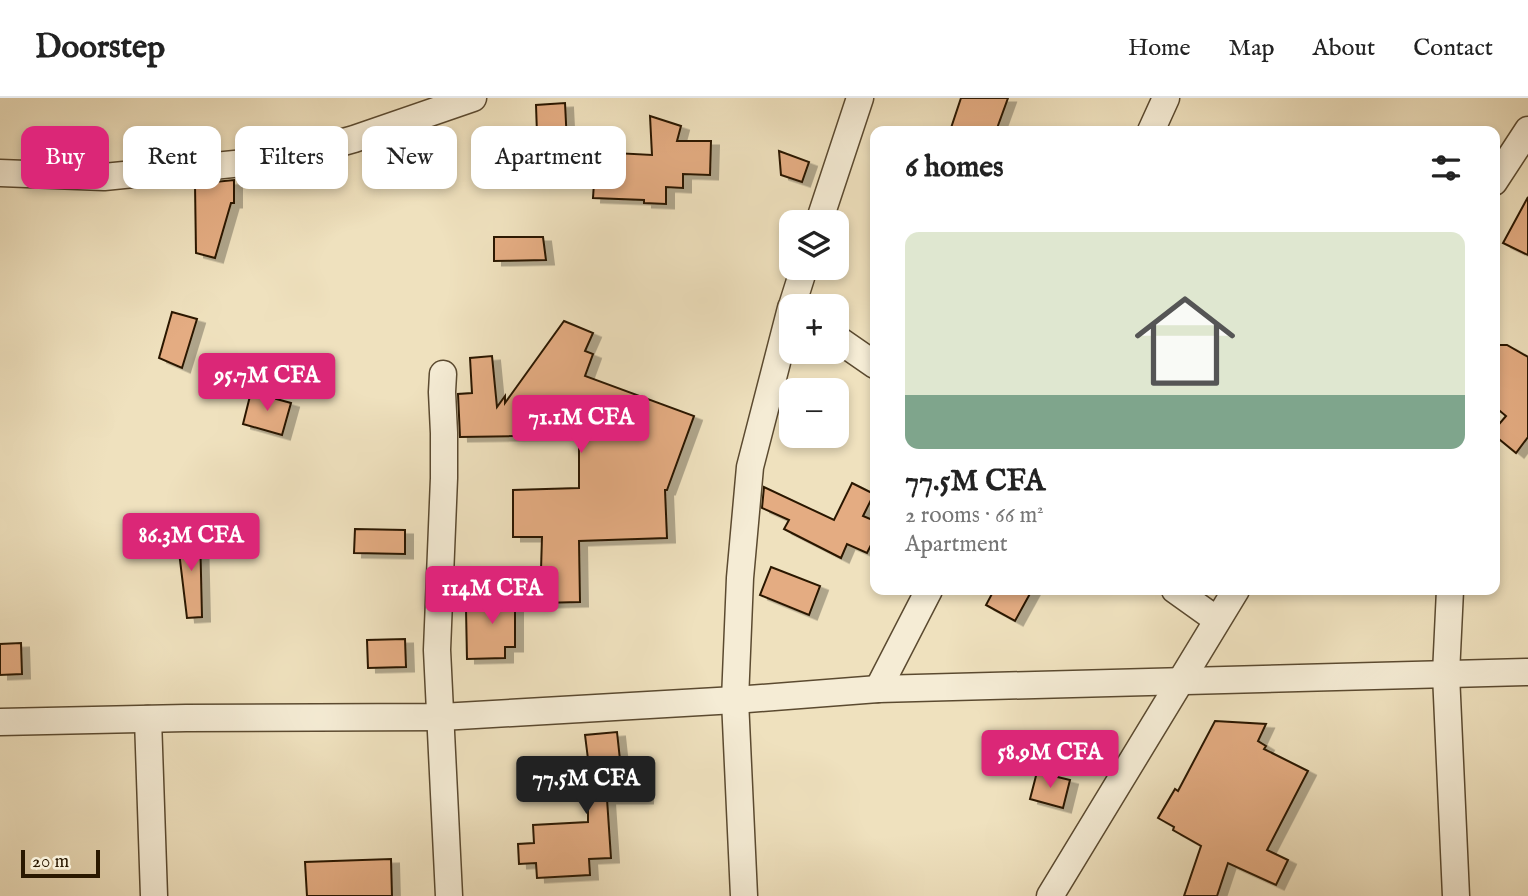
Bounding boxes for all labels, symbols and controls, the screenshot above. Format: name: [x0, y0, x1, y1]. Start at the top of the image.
text: Doorstep: [35, 27, 165, 69]
text: Home: [1128, 33, 1191, 64]
text: Map: [1229, 33, 1275, 64]
text: About: [1313, 33, 1375, 64]
text: Contact: [1413, 33, 1493, 64]
chip: Buy: [21, 126, 109, 189]
chip: Rent: [123, 126, 221, 189]
chip: Filters: [235, 126, 348, 189]
chip: New: [362, 126, 457, 189]
chip: Apartment: [471, 126, 626, 189]
text: 6 homes: [905, 149, 1004, 187]
icon: filters: [1427, 149, 1465, 187]
map controls: [779, 210, 849, 448]
button: layers: [779, 210, 849, 280]
icon: home: [1122, 278, 1248, 404]
button: +: [779, 294, 849, 364]
pin: 95.7M CFA: [187, 354, 347, 413]
text: 95.7M CFA: [214, 361, 320, 390]
button: −: [779, 378, 849, 448]
pin: 71.1M CFA: [501, 396, 661, 455]
text: 71.1M CFA: [528, 403, 634, 432]
text: 77.5M CFA: [905, 463, 1045, 501]
text: 2 rooms · 66 m²: [905, 501, 1044, 530]
pin: 86.3M CFA: [111, 514, 271, 573]
text: 86.3M CFA: [139, 521, 243, 550]
text: Apartment: [905, 530, 1008, 559]
pin: 114M CFA: [420, 566, 564, 626]
text: 114M CFA: [441, 574, 543, 603]
pin: 58.9M CFA: [970, 730, 1130, 790]
text: 58.9M CFA: [998, 738, 1102, 767]
pin: 77.5M CFA: [506, 756, 666, 816]
text: 77.5M CFA: [532, 764, 640, 793]
scale bar: [21, 847, 100, 879]
text: 20 m: [32, 850, 69, 874]

